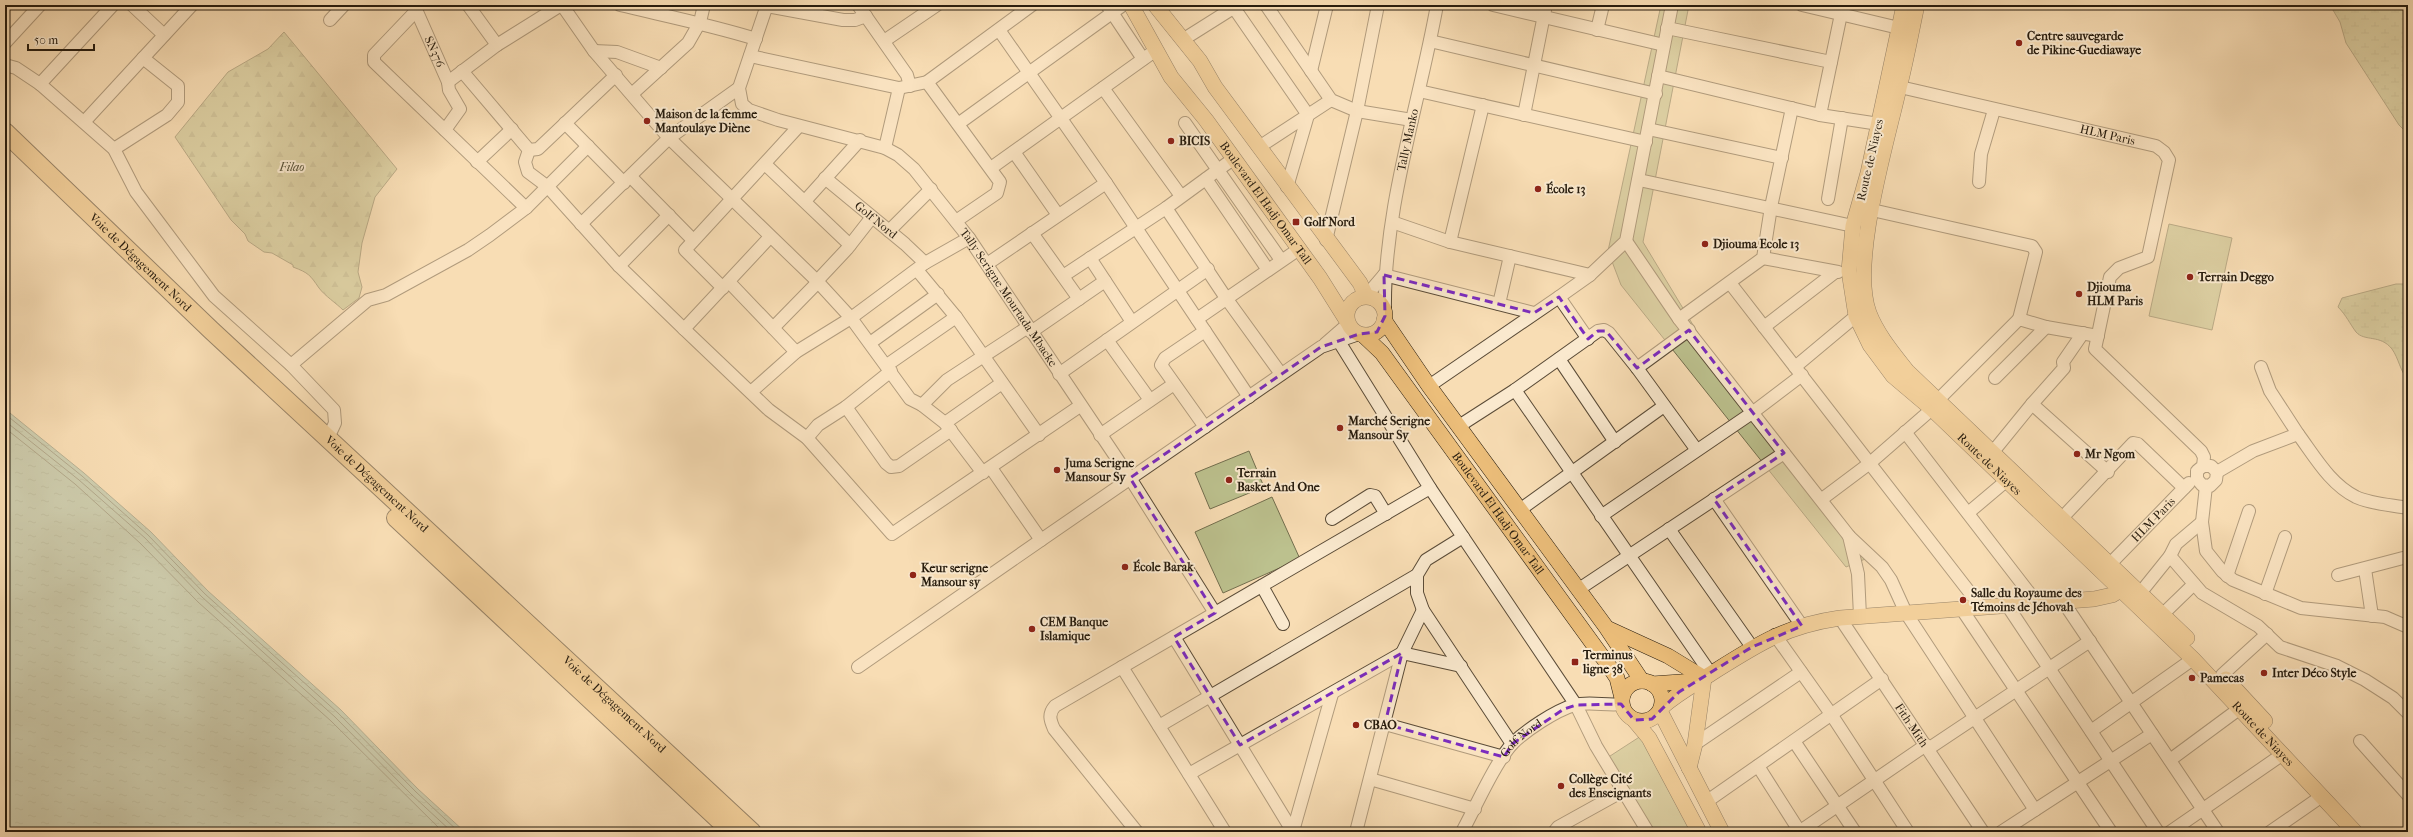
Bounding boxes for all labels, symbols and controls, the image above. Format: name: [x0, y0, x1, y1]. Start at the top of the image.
scale bar: [28, 26, 94, 52]
place label: Centre sauvegarde de Pikine-Guediawaye: [2027, 29, 2141, 58]
text: 50 m: [34, 33, 58, 47]
street label: SN376: [422, 34, 448, 70]
marker: Centre sauvegarde de Pikine-Guediawaye: [2014, 38, 2024, 48]
place label: Maison de la femme Mantoulaye Diène: [654, 107, 757, 136]
street label: Tally Manko: [1394, 107, 1421, 172]
marker: Maison de la femme Mantoulaye Diène: [642, 116, 652, 126]
street label: Route de Niayes: [1854, 117, 1886, 202]
street label: HLM Paris: [2079, 122, 2137, 148]
place label: BICIS: [1179, 134, 1210, 148]
marker: BICIS: [1166, 136, 1176, 146]
street label: Boulevard El Hadj Omar Tall: [1217, 139, 1315, 267]
park label: Filao: [279, 160, 304, 174]
place label: École 13: [1546, 181, 1586, 197]
marker: École 13: [1533, 184, 1543, 194]
street label: Golf Nord: [852, 198, 900, 242]
street label: Voie de Dégagement Nord: [86, 210, 195, 315]
place label: Golf Nord: [1304, 215, 1355, 229]
marker: Golf Nord: [1291, 217, 1301, 227]
street label: Tally Serigne Mourtada Mbacke: [957, 225, 1060, 369]
place label: Djiouma Ecole 13: [1713, 237, 1799, 252]
marker: Djiouma Ecole 13: [1700, 239, 1710, 249]
place label: Terrain Deggo: [2197, 270, 2274, 285]
marker: Terrain Deggo: [2185, 272, 2195, 282]
place label: Djiouma HLM Paris: [2087, 280, 2144, 308]
marker: Djiouma HLM Paris: [2074, 289, 2084, 299]
place label: Marché Serigne Mansour Sy: [1347, 414, 1430, 443]
marker: Marché Serigne Mansour Sy: [1335, 423, 1345, 433]
street label: Route de Niayes: [1954, 430, 2025, 498]
street label: Voie de Dégagement Nord: [322, 432, 432, 535]
place label: Mr Ngom: [2084, 447, 2136, 462]
street label: Boulevard El Hadj Omar Tall: [1449, 449, 1548, 578]
marker: Mr Ngom: [2072, 449, 2082, 459]
place label: Juma Serigne Mansour Sy: [1063, 456, 1134, 485]
marker: Juma Serigne Mansour Sy: [1052, 465, 1062, 475]
place label: Terrain Basket And One: [1236, 466, 1320, 494]
marker: Terrain Basket And One: [1224, 475, 1234, 485]
street label: HLM-Paris: [2129, 494, 2178, 545]
place label: École Barak: [1133, 559, 1194, 574]
place label: Keur serigne Mansour sy: [920, 561, 988, 590]
marker: École Barak: [1120, 562, 1130, 572]
marker: Keur serigne Mansour sy: [908, 570, 918, 580]
place label: Salle du Royaume des Témoins de Jéhovah: [1970, 586, 2082, 615]
marker: Salle du Royaume des Témoins de Jéhovah: [1958, 595, 1968, 605]
place label: CEM Banque Islamique: [1040, 615, 1108, 644]
marker: CEM Banque Islamique: [1027, 624, 1037, 634]
place label: Terminus ligne 38: [1582, 648, 1633, 677]
street label: Voie de Dégagement Nord: [559, 652, 669, 756]
marker: Terminus ligne 38: [1570, 657, 1580, 667]
place label: Inter Déco Style: [2272, 666, 2357, 681]
marker: Inter Déco Style: [2259, 668, 2269, 678]
place label: Pamecas: [2200, 671, 2244, 685]
marker: Pamecas: [2187, 673, 2197, 683]
street label: Route de Niayes: [2229, 698, 2297, 769]
street label: Fith-Mith: [1892, 701, 1931, 750]
street label: Golf-Nord: [1497, 716, 1545, 760]
place label: CBAO: [1364, 718, 1397, 732]
marker: CBAO: [1351, 720, 1361, 730]
place label: Collège Cité des Enseignants: [1569, 772, 1652, 801]
marker: Collège Cité des Enseignants: [1556, 781, 1566, 791]

